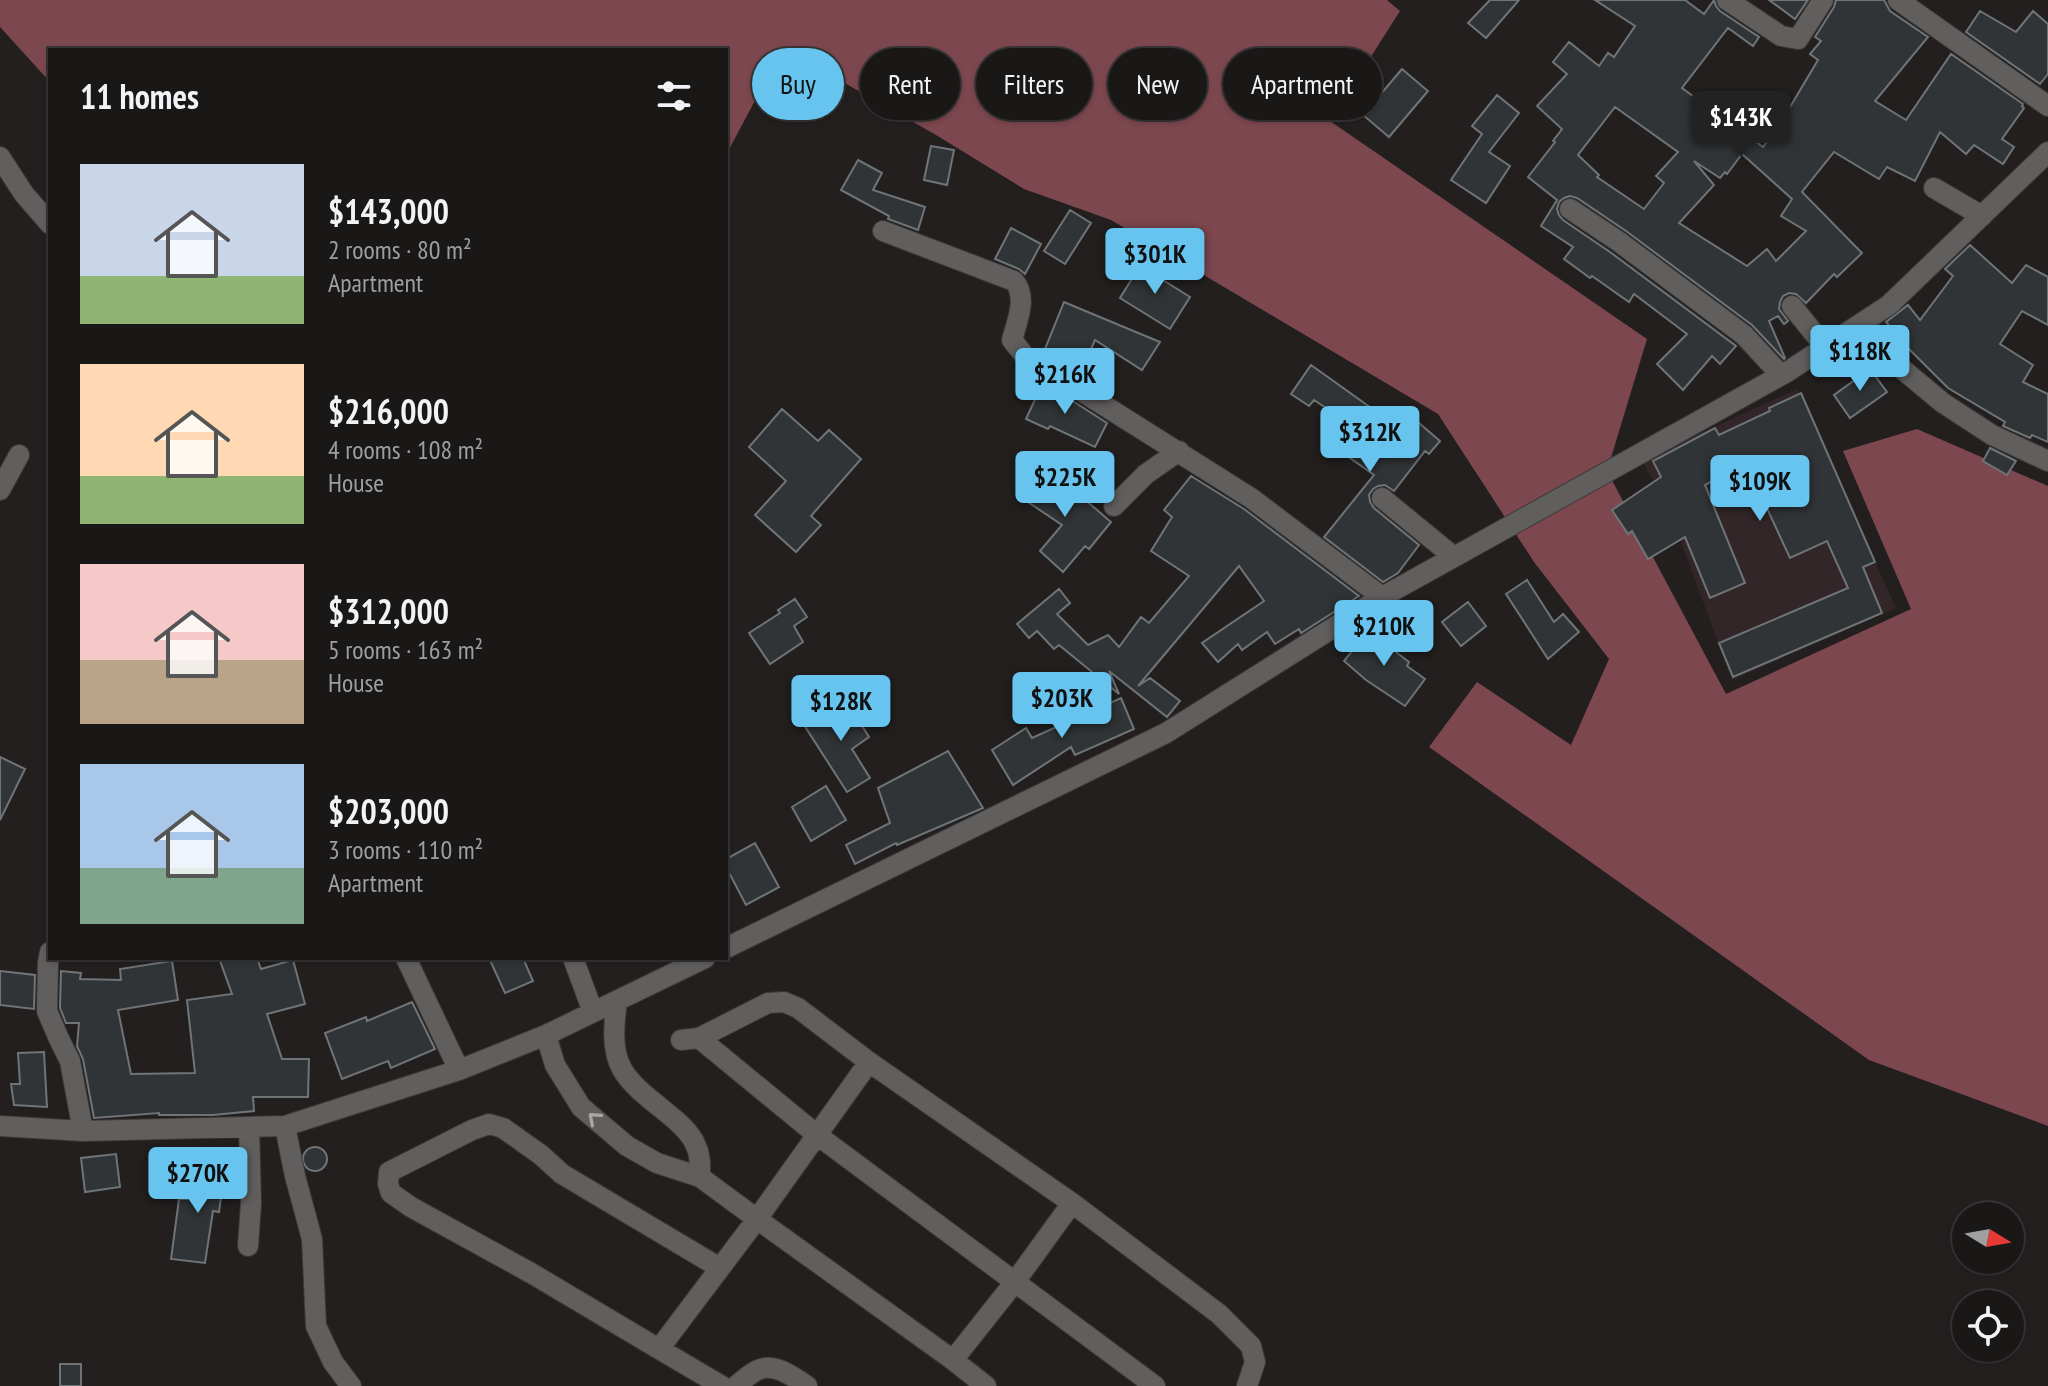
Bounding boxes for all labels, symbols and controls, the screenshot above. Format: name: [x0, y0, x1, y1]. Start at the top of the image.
chip: Buy: [752, 48, 844, 120]
chip: Rent: [860, 48, 960, 120]
chip: Filters: [976, 48, 1092, 120]
chip: New: [1108, 48, 1207, 120]
chip: Apartment: [1223, 48, 1382, 120]
text: 11 homes: [80, 74, 199, 118]
icon: filters: [652, 74, 696, 118]
pin: $143K: [1685, 91, 1797, 159]
text: $143K: [1709, 100, 1773, 133]
text: $143,000: [328, 189, 449, 233]
icon: home: [144, 196, 240, 292]
pin: $301K: [1099, 228, 1211, 296]
text: 2 rooms · 80 m²: [328, 233, 472, 266]
text: $301K: [1123, 237, 1187, 270]
text: Apartment: [328, 266, 423, 299]
pin: $118K: [1804, 325, 1916, 393]
text: $118K: [1828, 334, 1892, 367]
pin: $216K: [1009, 348, 1121, 416]
text: $216K: [1033, 357, 1097, 390]
text: $216,000: [328, 389, 449, 433]
icon: home: [144, 396, 240, 492]
pin: $312K: [1314, 406, 1426, 474]
text: $312K: [1338, 415, 1402, 448]
text: 4 rooms · 108 m²: [328, 433, 483, 466]
pin: $225K: [1009, 451, 1121, 519]
pin: $109K: [1704, 455, 1816, 523]
text: $225K: [1033, 460, 1097, 493]
text: $109K: [1728, 464, 1792, 497]
text: House: [328, 466, 384, 499]
text: $312,000: [328, 589, 449, 633]
icon: home: [144, 596, 240, 692]
pin: $210K: [1328, 600, 1440, 668]
text: $210K: [1352, 609, 1416, 642]
text: 5 rooms · 163 m²: [328, 633, 483, 666]
text: House: [328, 666, 384, 699]
pin: $203K: [1006, 672, 1118, 740]
pin: $128K: [785, 675, 897, 743]
text: $203K: [1030, 681, 1094, 714]
text: $128K: [809, 684, 873, 717]
text: $203,000: [328, 789, 449, 833]
icon: home: [144, 796, 240, 892]
text: 3 rooms · 110 m²: [328, 833, 483, 866]
text: Apartment: [328, 866, 423, 899]
one-way arrow: [588, 1113, 603, 1128]
pin: $270K: [142, 1147, 254, 1215]
text: $270K: [166, 1156, 230, 1189]
north arrow: [1952, 1202, 2024, 1274]
map controls: [1952, 1202, 2024, 1362]
button: locate: [1952, 1290, 2024, 1362]

